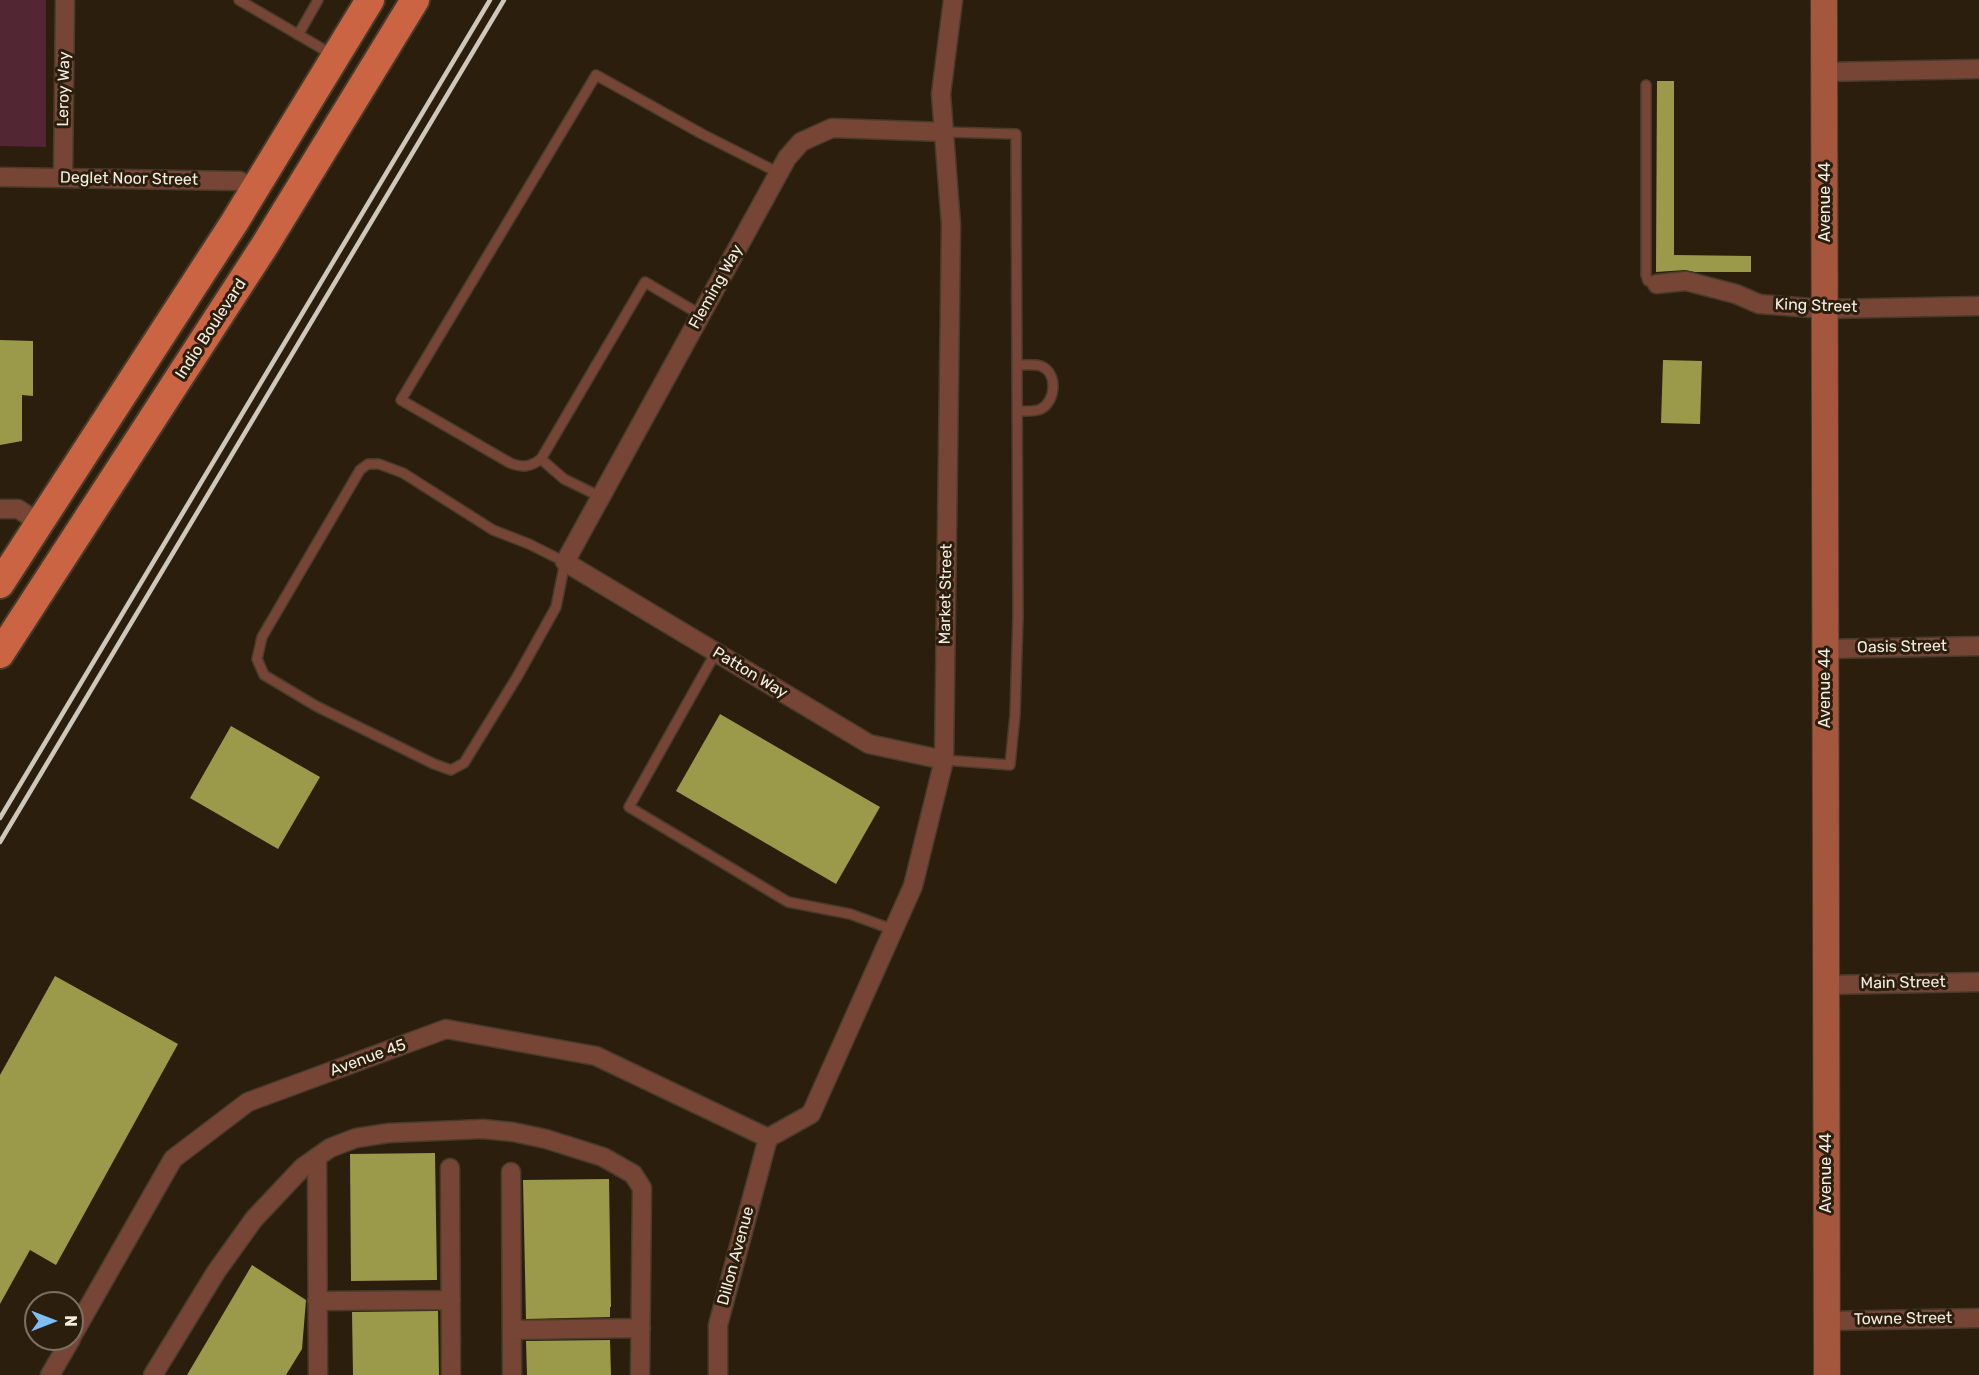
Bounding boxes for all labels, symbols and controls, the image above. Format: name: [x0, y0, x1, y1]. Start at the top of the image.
street label: Leroy Way: [54, 51, 74, 127]
street label: Avenue 44: [1815, 162, 1835, 242]
street label: Deglet Noor Street: [60, 168, 198, 190]
street label: Fleming Way: [685, 242, 747, 332]
street label: Indio Boulevard: [172, 275, 250, 383]
street label: King Street: [1774, 295, 1858, 317]
street label: Market Street: [936, 543, 956, 645]
street label: Oasis Street: [1857, 637, 1947, 657]
street label: Patton Way: [709, 643, 791, 703]
street label: Avenue 44: [1815, 648, 1835, 728]
street label: Main Street: [1860, 973, 1946, 993]
street label: Avenue 45: [327, 1035, 409, 1081]
street label: Avenue 44: [1816, 1133, 1836, 1213]
street label: Dillon Avenue: [714, 1204, 758, 1308]
north arrow: [24, 1291, 84, 1351]
street label: Towne Street: [1854, 1309, 1952, 1329]
text: N: [61, 1315, 80, 1327]

